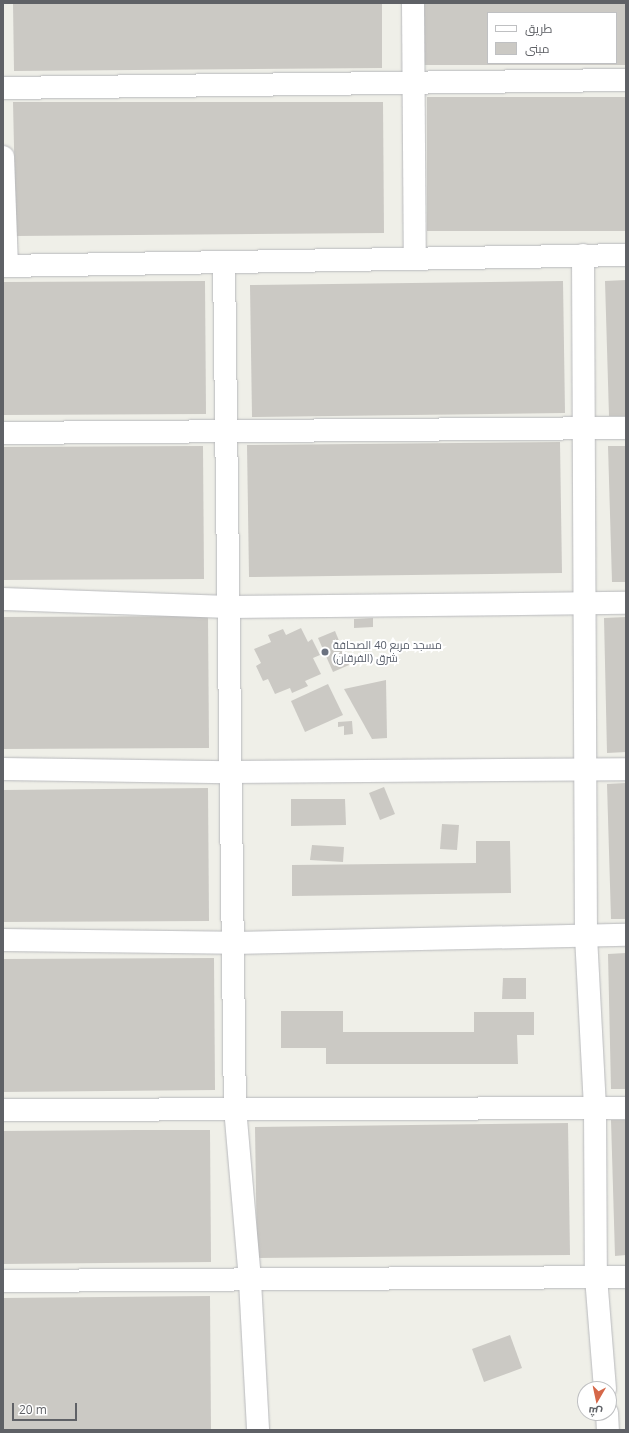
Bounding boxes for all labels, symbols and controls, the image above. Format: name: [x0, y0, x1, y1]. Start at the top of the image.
legend: [487, 12, 617, 64]
text: طريق: [525, 20, 552, 37]
text: مبنى: [525, 40, 550, 57]
place label: مسجد مربع 40 الصحافة شرق (الفرقان): [333, 639, 442, 665]
marker: مسجد مربع 40 الصحافة شرق (الفرقان): [320, 647, 330, 657]
north arrow: [577, 1381, 617, 1421]
scale bar: [14, 1395, 79, 1421]
text: 20 m: [19, 1401, 47, 1418]
text: ش: [587, 1404, 603, 1421]

